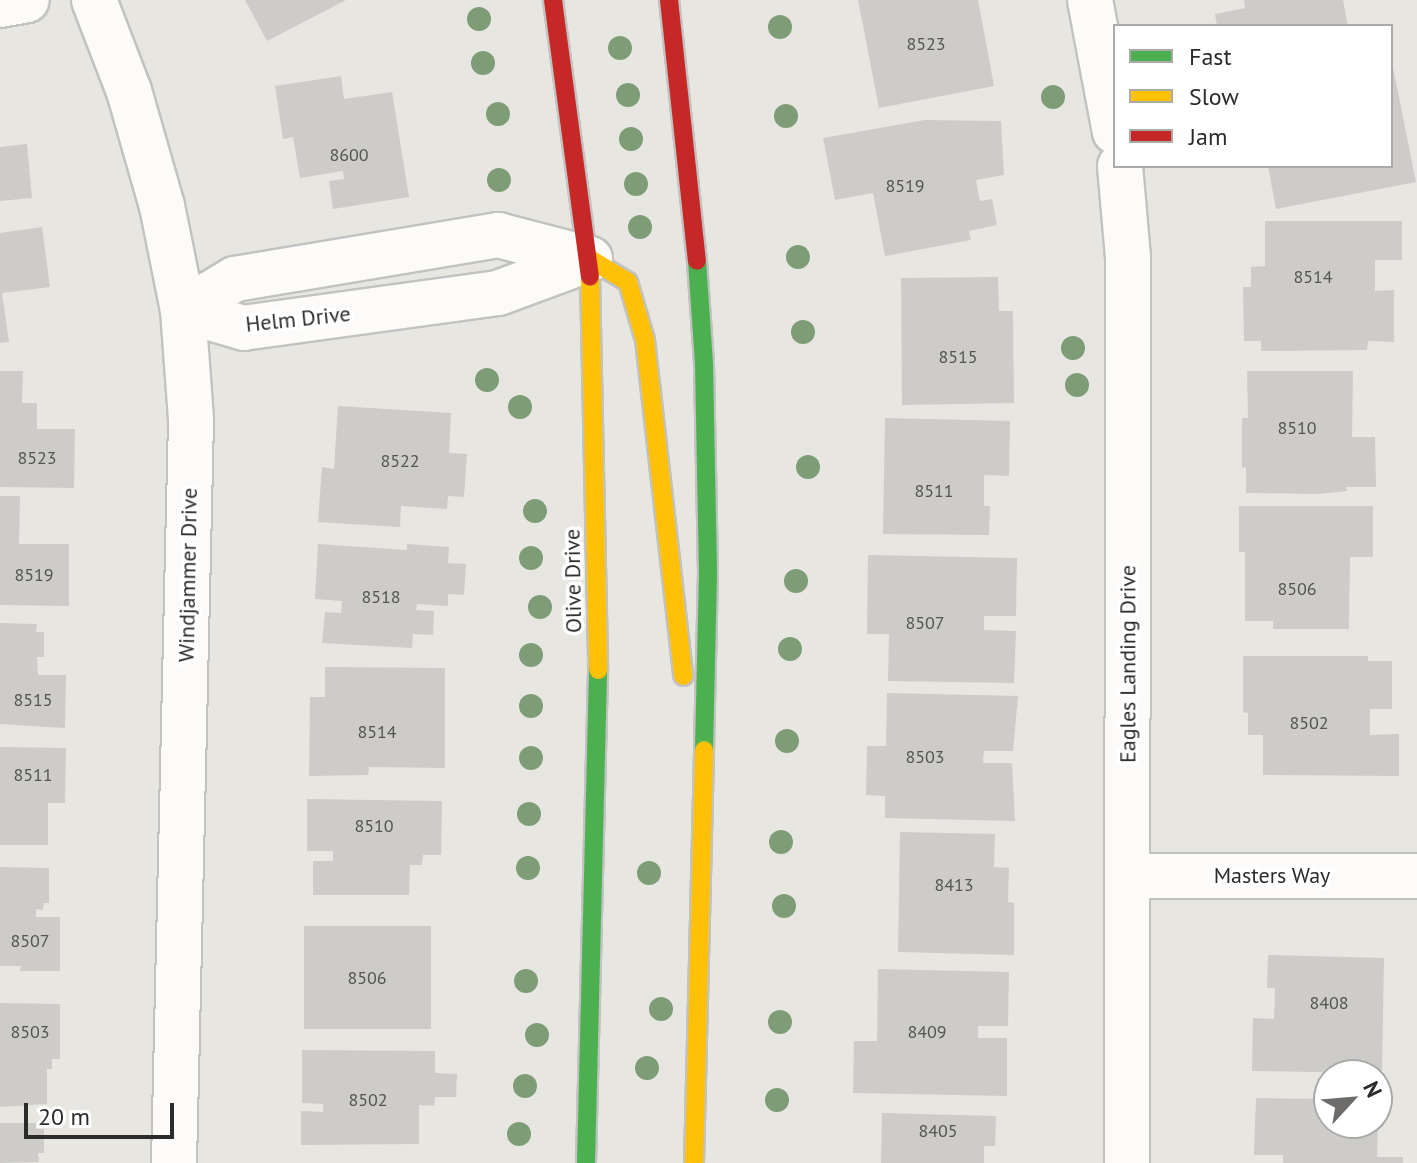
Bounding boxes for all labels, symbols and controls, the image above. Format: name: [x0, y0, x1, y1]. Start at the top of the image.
legend: [1113, 24, 1393, 168]
house number: 8523: [906, 33, 946, 55]
text: Fast: [1189, 41, 1232, 72]
text: Slow: [1189, 81, 1239, 112]
text: Jam: [1189, 121, 1227, 152]
house number: 8600: [329, 144, 369, 166]
house number: 8519: [885, 175, 925, 197]
house number: 8514: [1293, 266, 1333, 288]
street label: Helm Drive: [244, 300, 352, 338]
house number: 8515: [938, 346, 978, 368]
house number: 8510: [1277, 417, 1317, 439]
house number: 8523: [17, 447, 57, 469]
house number: 8522: [380, 450, 420, 472]
house number: 8511: [914, 480, 954, 502]
street label: Windjammer Drive: [173, 488, 203, 662]
street label: Olive Drive: [559, 529, 587, 633]
house number: 8519: [14, 564, 54, 586]
street label: Eagles Landing Drive: [1115, 565, 1141, 763]
house number: 8506: [1277, 578, 1317, 600]
house number: 8518: [361, 586, 401, 608]
house number: 8507: [905, 612, 945, 634]
house number: 8515: [13, 689, 53, 711]
house number: 8502: [1289, 712, 1329, 734]
house number: 8514: [357, 721, 397, 743]
house number: 8503: [905, 746, 945, 768]
house number: 8511: [13, 764, 53, 786]
house number: 8510: [354, 815, 394, 837]
street label: Masters Way: [1213, 863, 1331, 889]
house number: 8413: [934, 874, 974, 896]
house number: 8507: [10, 930, 50, 952]
house number: 8506: [347, 967, 387, 989]
house number: 8408: [1309, 992, 1349, 1014]
house number: 8503: [10, 1021, 50, 1043]
house number: 8409: [907, 1021, 947, 1043]
north arrow: [1313, 1059, 1393, 1139]
text: N: [1357, 1077, 1389, 1102]
scale bar: [28, 1087, 178, 1137]
house number: 8502: [348, 1089, 388, 1111]
text: 20 m: [38, 1101, 90, 1132]
house number: 8405: [918, 1120, 958, 1142]

